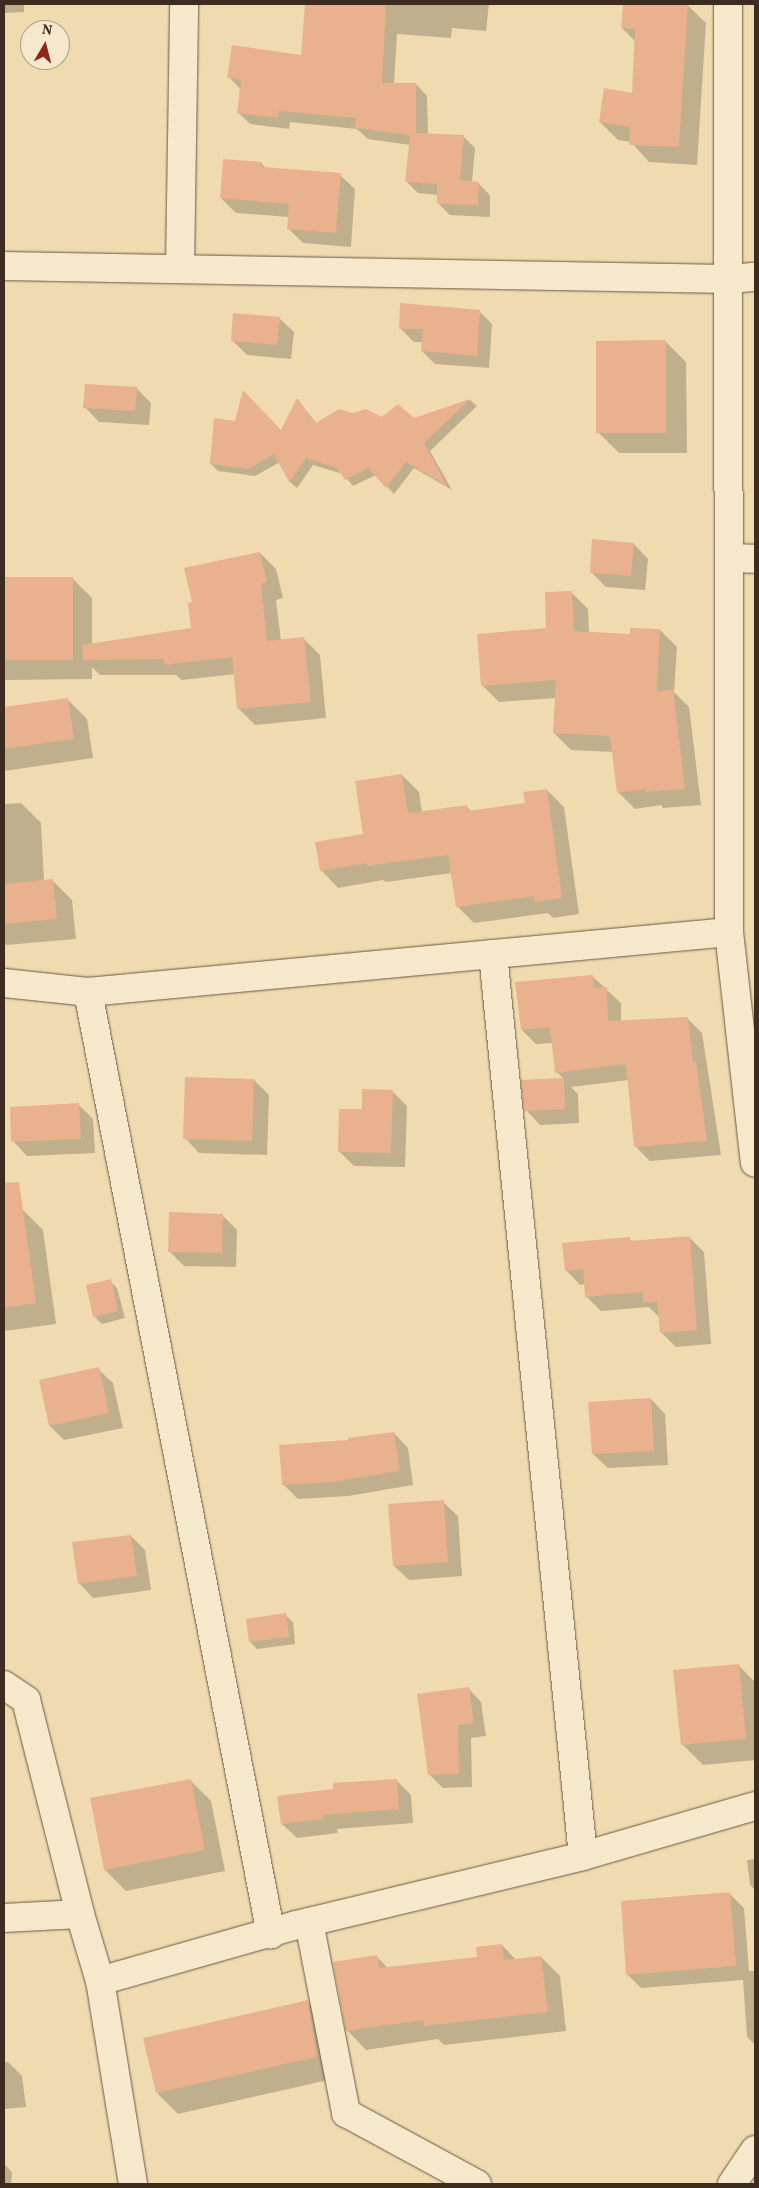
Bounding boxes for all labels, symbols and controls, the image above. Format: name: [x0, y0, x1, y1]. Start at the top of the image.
north arrow: [20, 20, 70, 70]
text: N: [41, 21, 53, 41]

